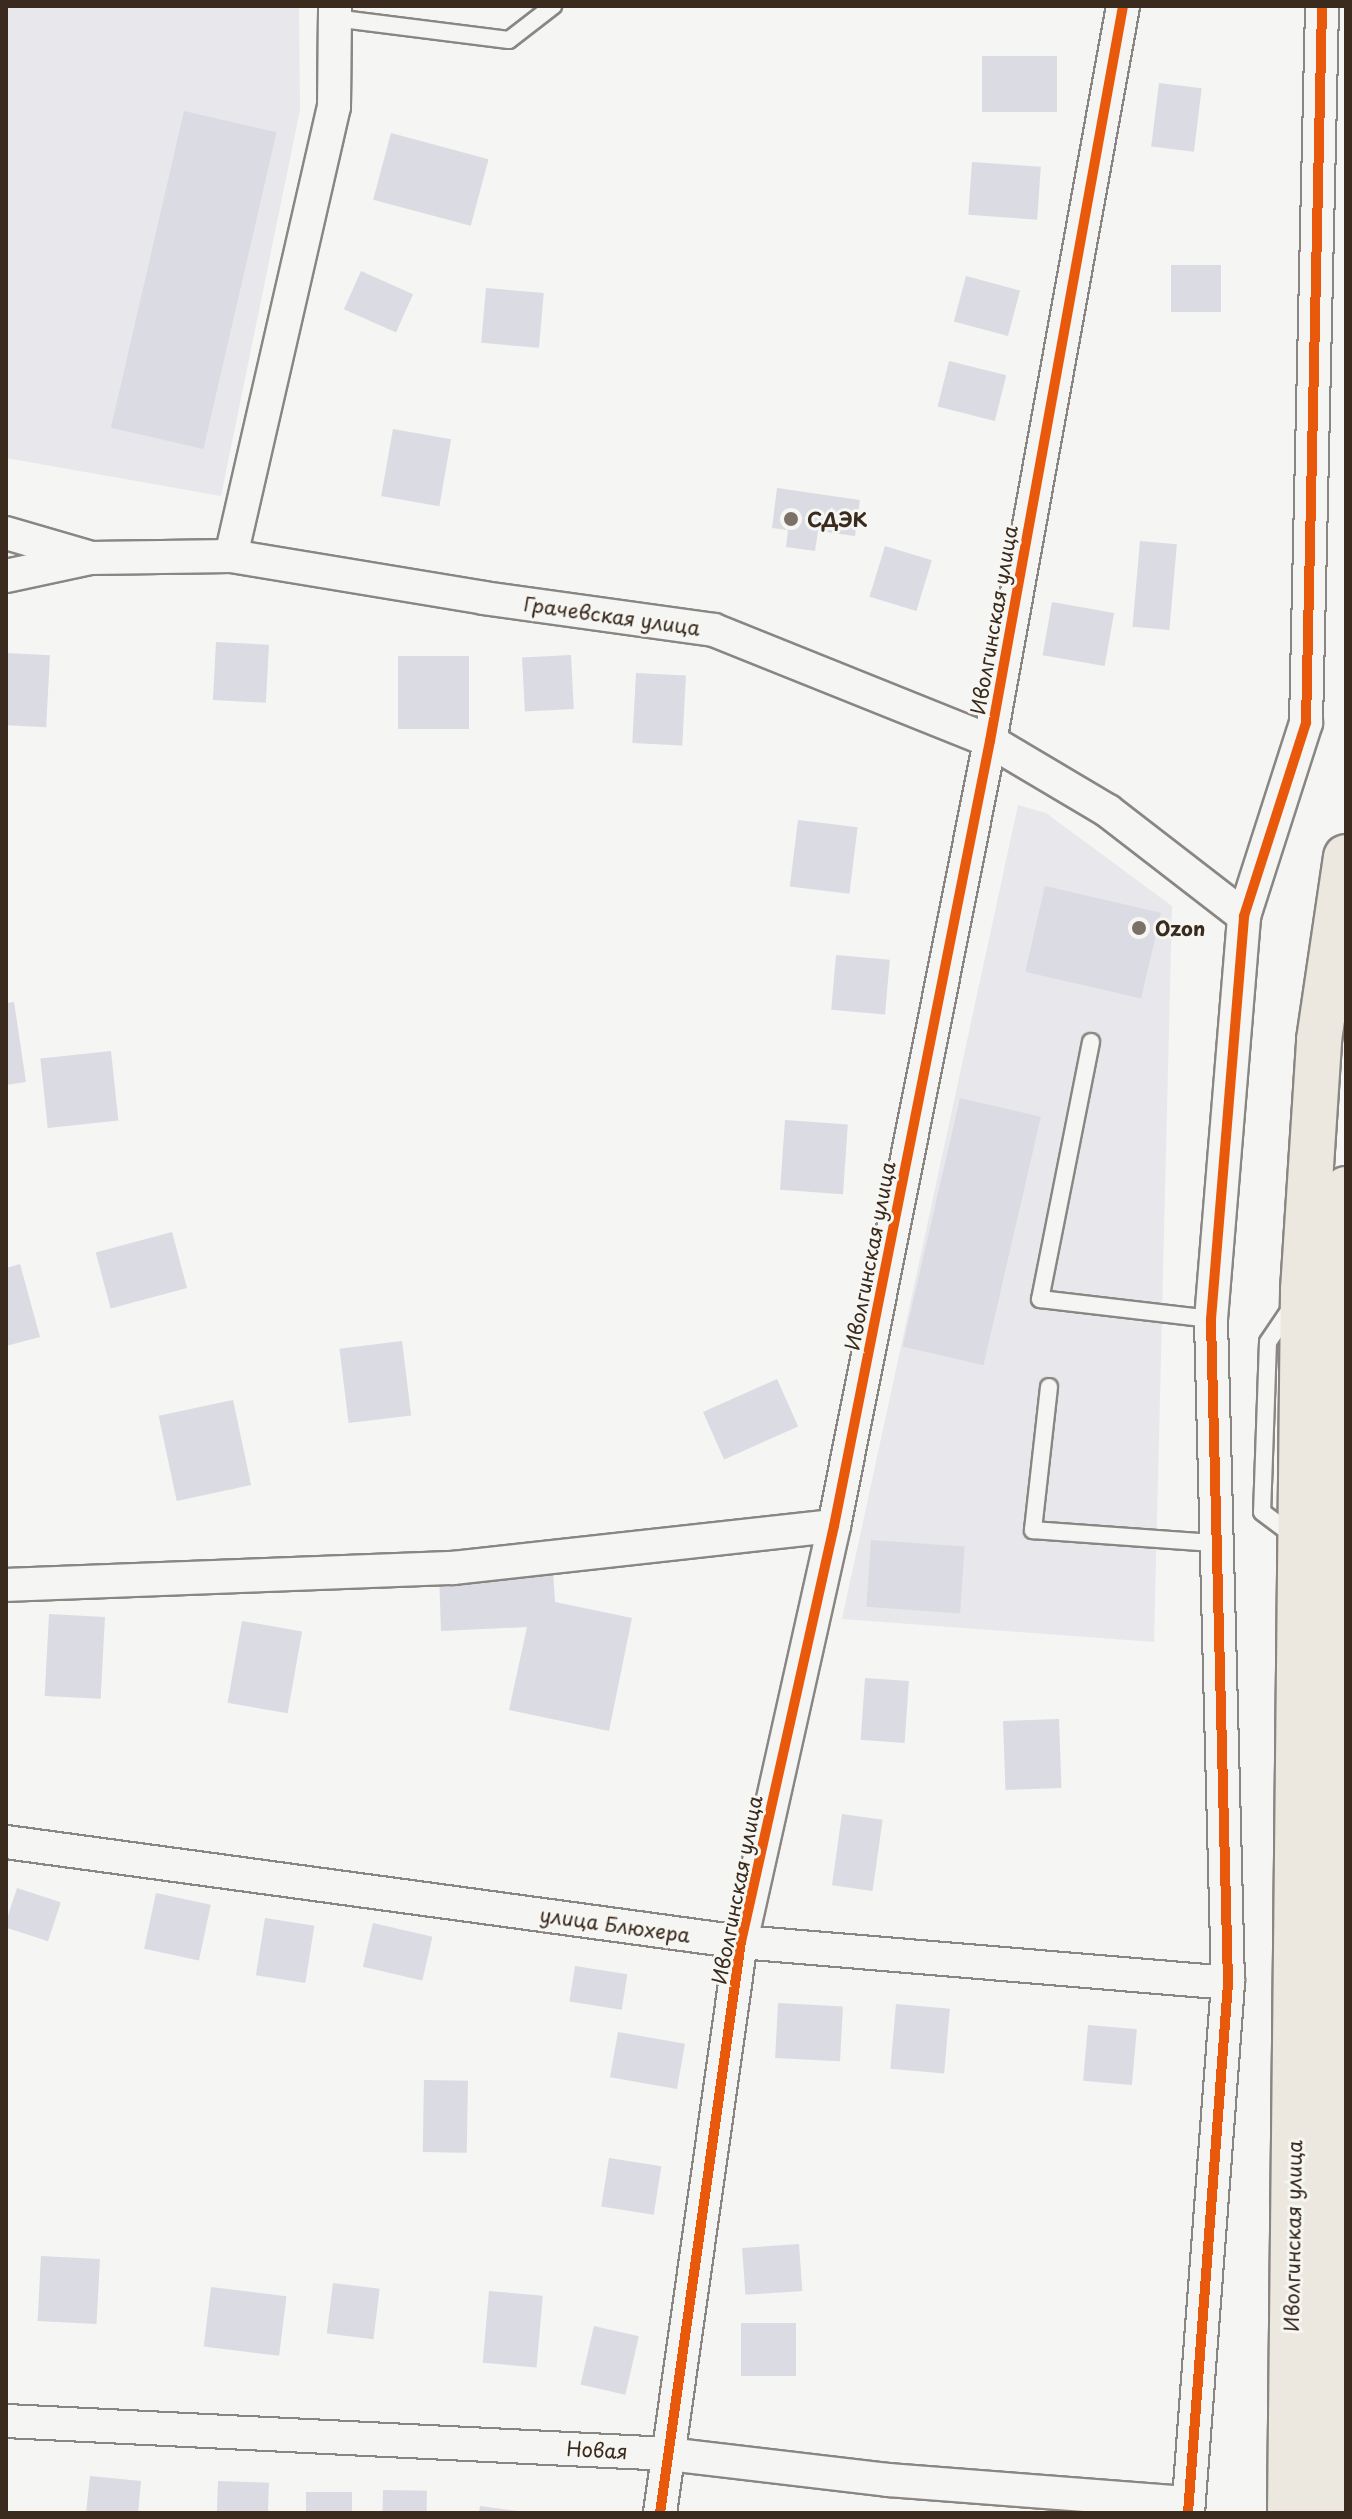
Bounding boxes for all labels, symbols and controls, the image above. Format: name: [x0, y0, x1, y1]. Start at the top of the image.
place label: СДЭК: [807, 507, 867, 531]
marker: СДЭК: [782, 510, 800, 528]
street label: Иволгинская улица: [965, 523, 1023, 717]
street label: Грачевская улица: [522, 592, 702, 640]
place label: Ozon: [1155, 916, 1205, 940]
marker: Ozon: [1130, 919, 1148, 937]
street label: Иволгинская улица: [840, 1159, 900, 1353]
street label: Иволгинская улица: [707, 1793, 767, 1987]
street label: улица Блюхера: [538, 1902, 692, 1948]
street label: Иволгинская улица: [1279, 2139, 1307, 2333]
street label: Новая: [566, 2436, 628, 2464]

